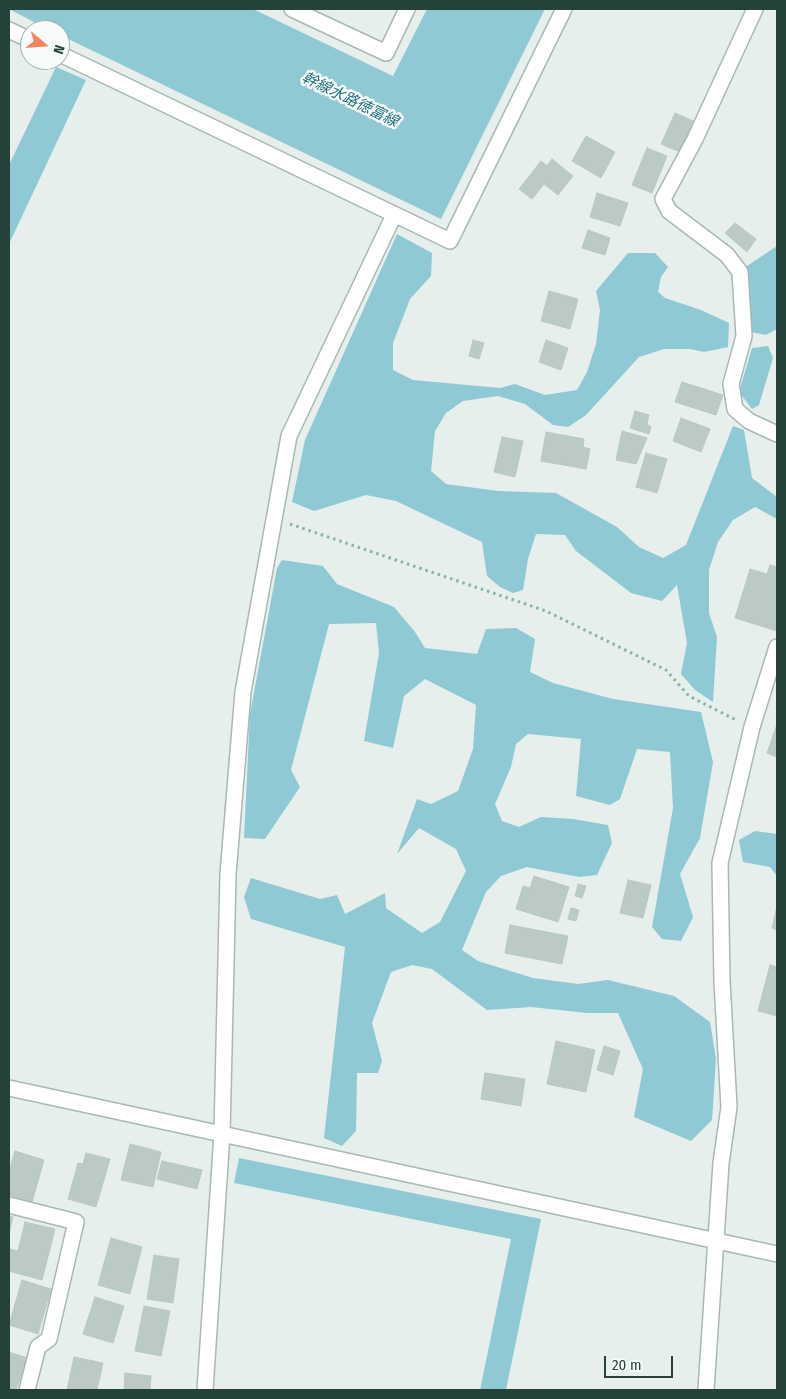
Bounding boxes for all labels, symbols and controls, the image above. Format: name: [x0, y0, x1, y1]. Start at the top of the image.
north arrow: [20, 20, 70, 70]
text: N: [49, 43, 68, 56]
water label: 幹線水路徳富線: [299, 69, 401, 131]
scale bar: [606, 1346, 675, 1378]
text: 20 m: [612, 1356, 642, 1374]

